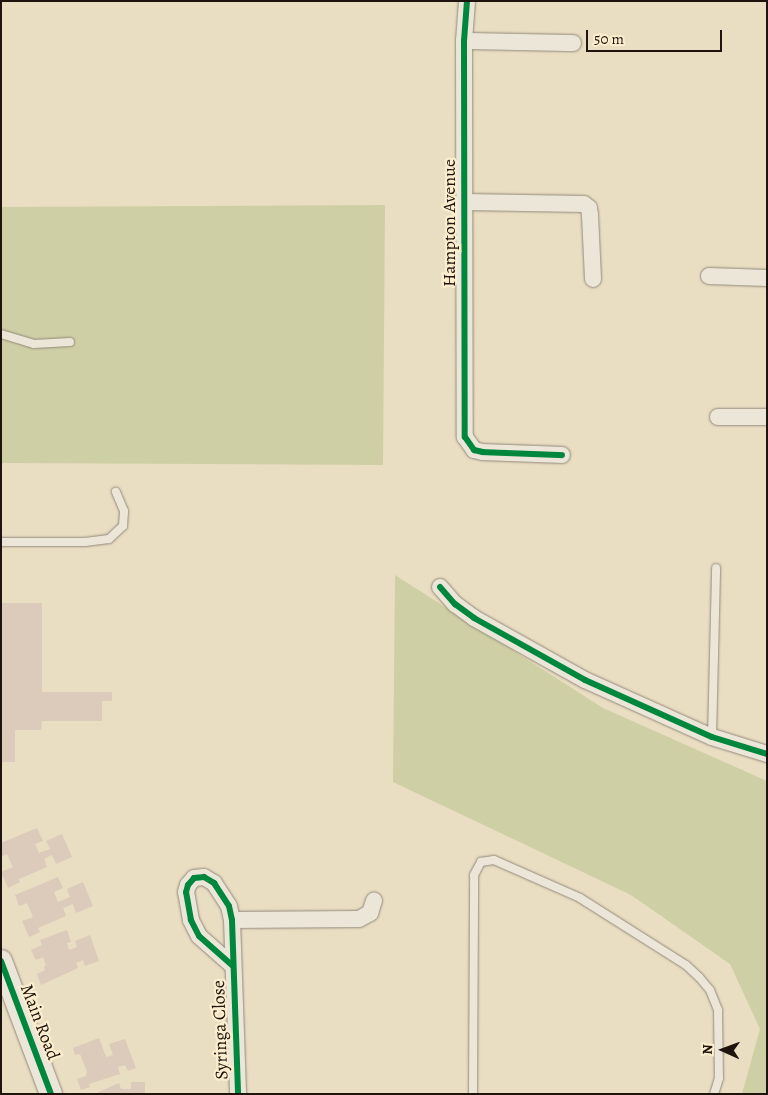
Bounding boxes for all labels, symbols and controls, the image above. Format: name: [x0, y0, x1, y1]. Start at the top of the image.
scale bar: [588, 20, 724, 52]
text: 50 m: [594, 29, 624, 49]
street label: Hampton Avenue: [438, 159, 460, 287]
street label: Syringa Close: [207, 980, 233, 1080]
street label: Main Road: [16, 981, 64, 1063]
north arrow: [698, 1025, 748, 1075]
text: N: [698, 1044, 717, 1055]

